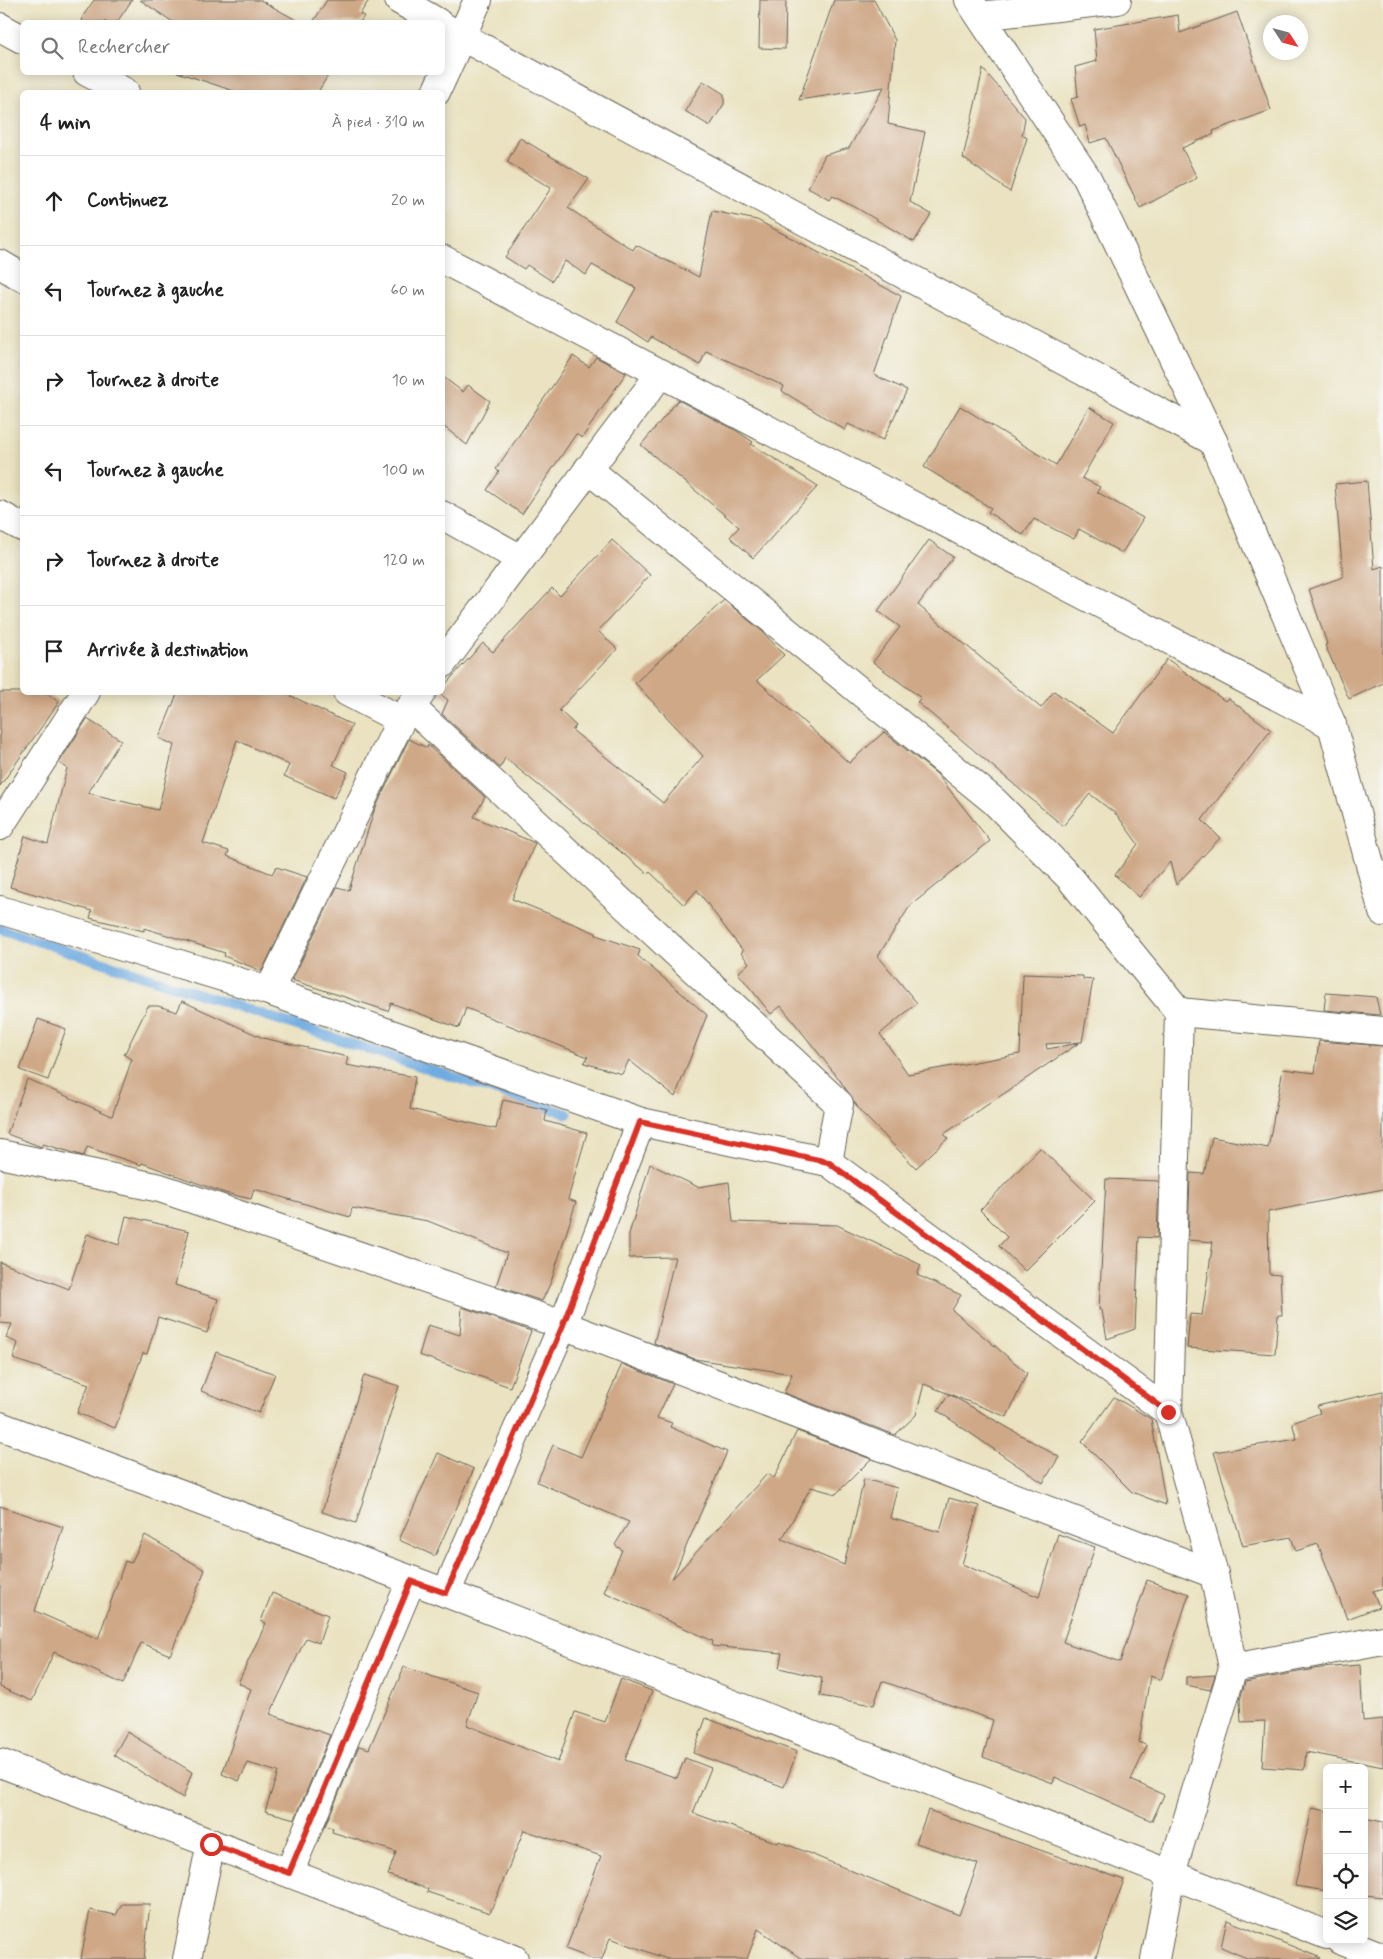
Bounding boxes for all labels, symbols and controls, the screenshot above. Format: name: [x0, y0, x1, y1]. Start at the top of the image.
north arrow: [1263, 15, 1308, 60]
search box: [20, 20, 445, 75]
icon: search: [38, 34, 66, 62]
text: Rechercher: [78, 35, 170, 60]
text: 4 min: [40, 109, 91, 137]
text: À pied · 310 m: [332, 112, 425, 133]
icon: ahead: [40, 187, 68, 215]
text: Continuez: [87, 188, 168, 213]
text: 20 m: [391, 190, 425, 211]
icon: left: [40, 277, 68, 305]
text: Tournez à gauche: [87, 278, 224, 303]
text: 60 m: [391, 280, 425, 301]
icon: right: [40, 367, 68, 395]
text: Tournez à droite: [87, 368, 219, 393]
text: 10 m: [392, 370, 425, 391]
icon: left: [40, 457, 68, 485]
text: Tournez à gauche: [87, 458, 224, 483]
text: 100 m: [382, 460, 425, 481]
icon: right: [40, 547, 68, 575]
text: Tournez à droite: [87, 548, 219, 573]
text: 120 m: [383, 550, 425, 571]
icon: arrive: [40, 637, 68, 665]
text: Arrivée à destination: [87, 638, 248, 663]
route end: [1157, 1401, 1180, 1424]
map controls: [1323, 1764, 1368, 1944]
button: +: [1323, 1764, 1368, 1809]
button: −: [1323, 1809, 1368, 1854]
route start: [200, 1833, 223, 1856]
button: locate: [1323, 1854, 1368, 1899]
button: layers: [1323, 1899, 1368, 1944]

